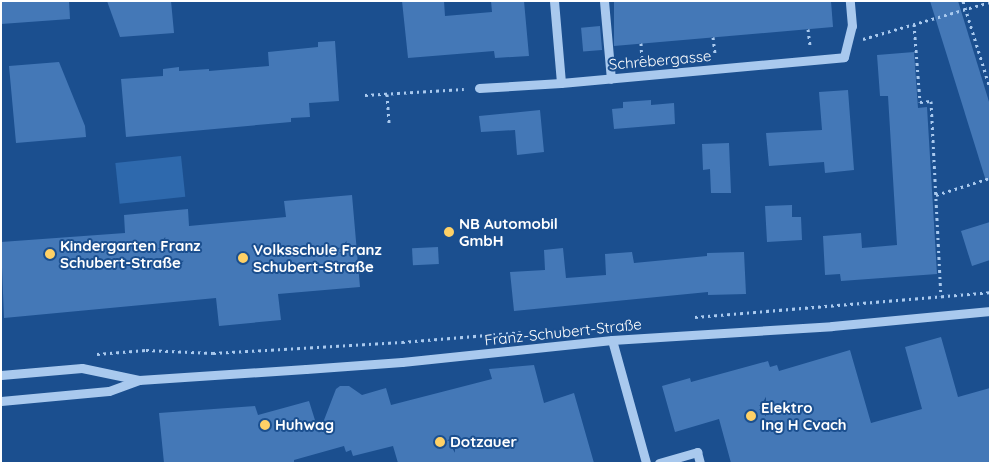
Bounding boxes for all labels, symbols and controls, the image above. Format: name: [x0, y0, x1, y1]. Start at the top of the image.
street label: Schrebergasse: [608, 47, 712, 73]
place label: NB Automobil GmbH: [459, 214, 558, 249]
marker: NB Automobil GmbH: [443, 226, 455, 238]
place label: Kindergarten Franz Schubert-Straße: [60, 236, 201, 271]
place label: Volksschule Franz Schubert-Straße: [253, 240, 382, 275]
marker: Kindergarten Franz Schubert-Straße: [44, 248, 56, 260]
marker: Volksschule Franz Schubert-Straße: [237, 252, 249, 264]
street label: Franz-Schubert-Straße: [483, 315, 643, 349]
place label: Elektro Ing H Cvach: [761, 398, 847, 433]
marker: Elektro Ing H Cvach: [745, 410, 757, 422]
place label: Huhwag: [275, 416, 334, 434]
marker: Huhwag: [259, 419, 271, 431]
place label: Dotzauer: [450, 433, 517, 451]
marker: Dotzauer: [434, 436, 446, 448]

